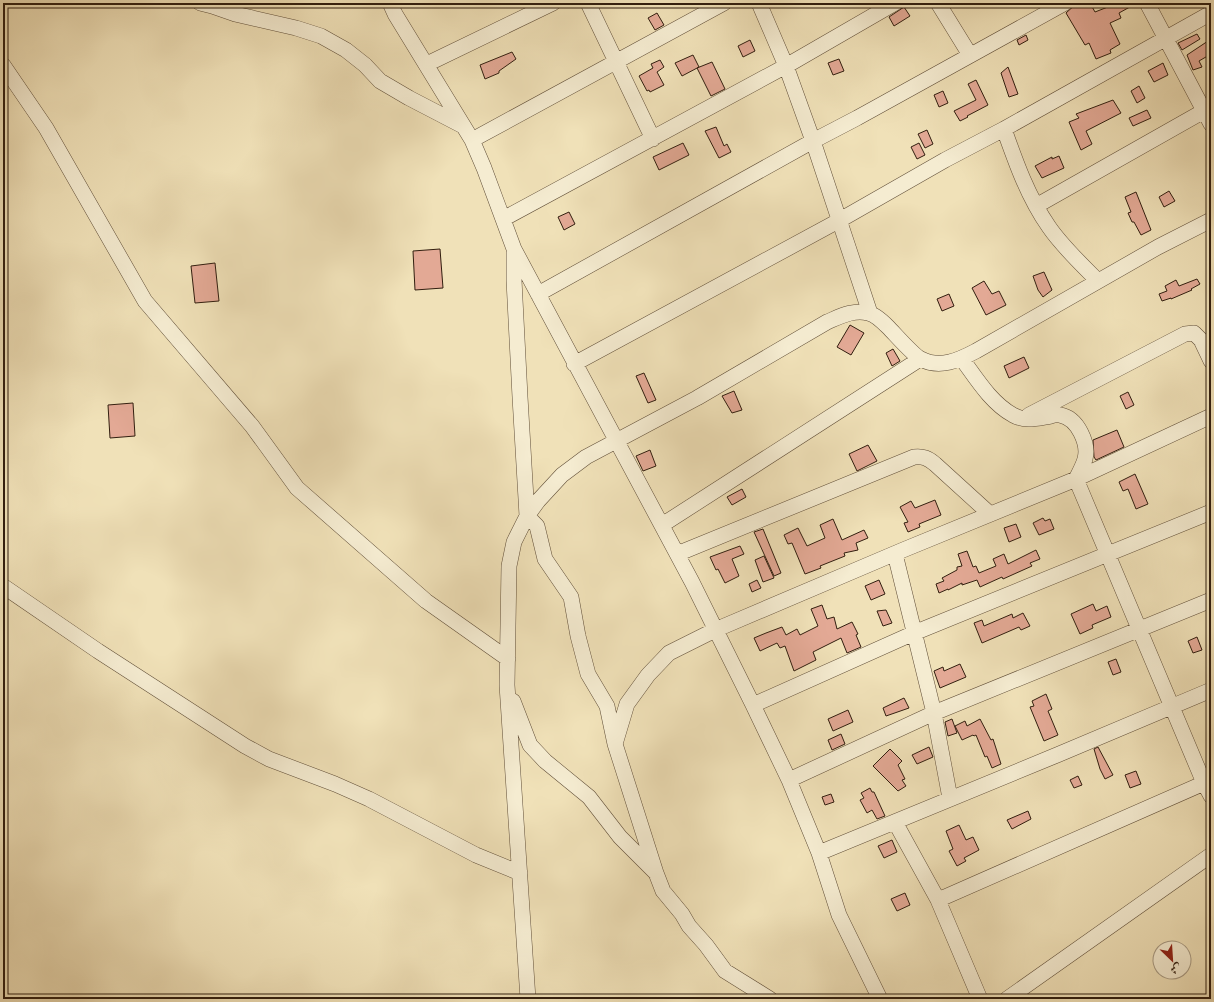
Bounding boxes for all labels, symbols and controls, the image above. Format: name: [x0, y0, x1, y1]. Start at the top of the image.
north arrow: [1152, 940, 1192, 980]
text: ش: [1168, 960, 1184, 977]

